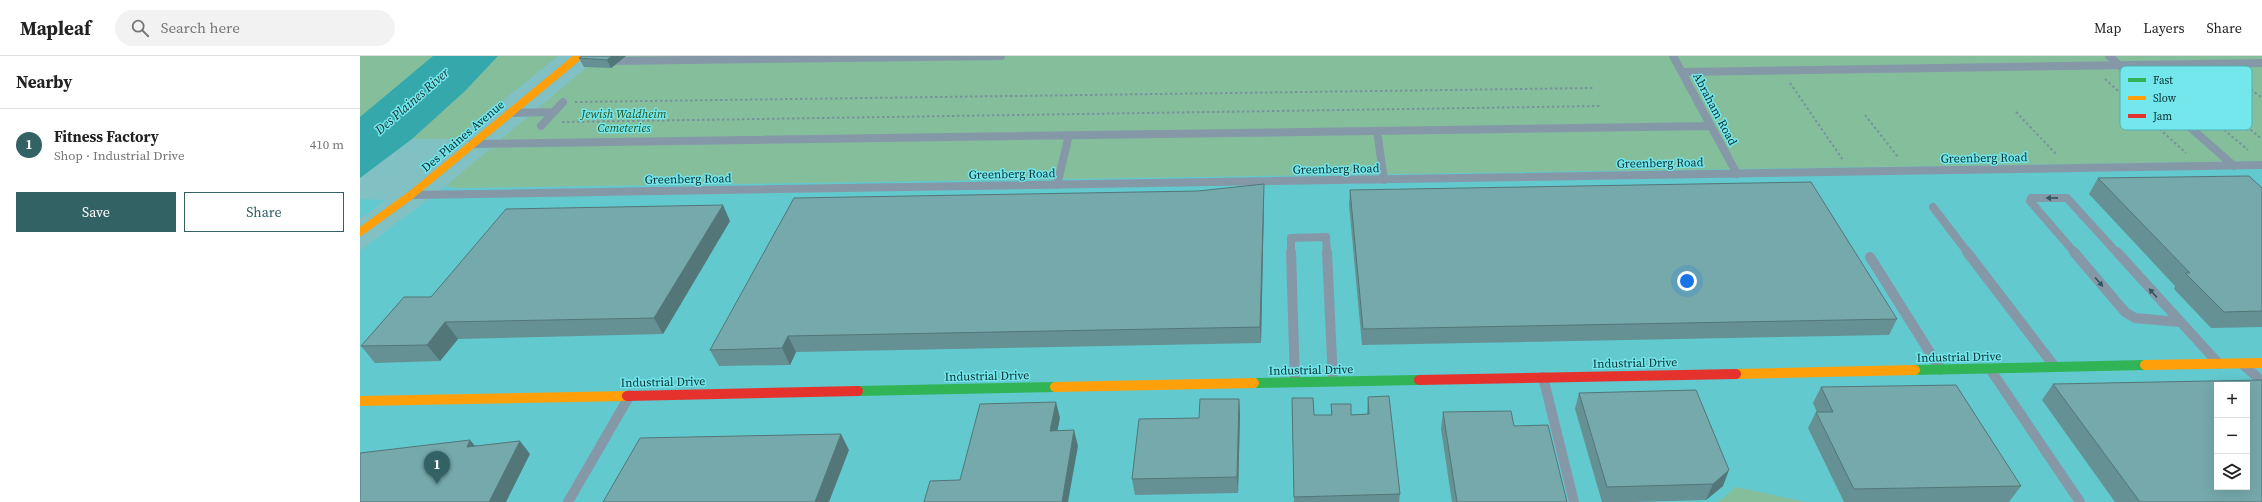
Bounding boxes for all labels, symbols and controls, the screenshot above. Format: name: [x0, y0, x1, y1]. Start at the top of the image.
search box: [115, 10, 395, 46]
text: Mapleaf: [20, 15, 91, 41]
icon: search: [129, 17, 151, 39]
text: Search here: [161, 17, 240, 38]
text: Map: [2094, 18, 2121, 38]
text: Layers: [2143, 18, 2185, 38]
text: Share: [2207, 18, 2242, 38]
water label: Des Plaines River: [371, 64, 453, 139]
legend: [2120, 66, 2252, 130]
text: Nearby: [16, 70, 72, 94]
street label: Abraham Road: [1689, 70, 1741, 148]
text: Fast: [2153, 73, 2173, 88]
text: Slow: [2153, 91, 2177, 106]
street label: Des Plaines Avenue: [418, 97, 508, 175]
park label: Jewish Waldheim Cemeteries: [579, 106, 667, 136]
text: Jam: [2152, 109, 2172, 124]
text: Fitness Factory: [54, 126, 159, 147]
text: 1: [25, 136, 33, 153]
text: 410 m: [310, 136, 344, 153]
text: Shop · Industrial Drive: [54, 147, 185, 164]
street label: Greenberg Road: [1940, 149, 2028, 167]
street label: Greenberg Road: [1616, 154, 1704, 172]
street label: Greenberg Road: [1292, 160, 1380, 178]
street label: Greenberg Road: [968, 165, 1056, 183]
street label: Greenberg Road: [644, 170, 732, 188]
button: Save: [16, 192, 176, 232]
button: Share: [184, 192, 344, 232]
one-way arrow: [2045, 195, 2058, 201]
your location: [1677, 271, 1697, 291]
one-way arrow: [2094, 276, 2103, 287]
one-way arrow: [2148, 288, 2158, 298]
street label: Industrial Drive: [1917, 348, 2001, 366]
street label: Industrial Drive: [1593, 354, 1677, 372]
street label: Industrial Drive: [1269, 361, 1353, 379]
street label: Industrial Drive: [945, 367, 1029, 385]
street label: Industrial Drive: [621, 373, 705, 391]
map controls: [2214, 382, 2250, 490]
button: +: [2214, 382, 2250, 418]
button: −: [2214, 418, 2250, 454]
pin: 1: [424, 451, 450, 484]
button: layers: [2214, 454, 2250, 490]

